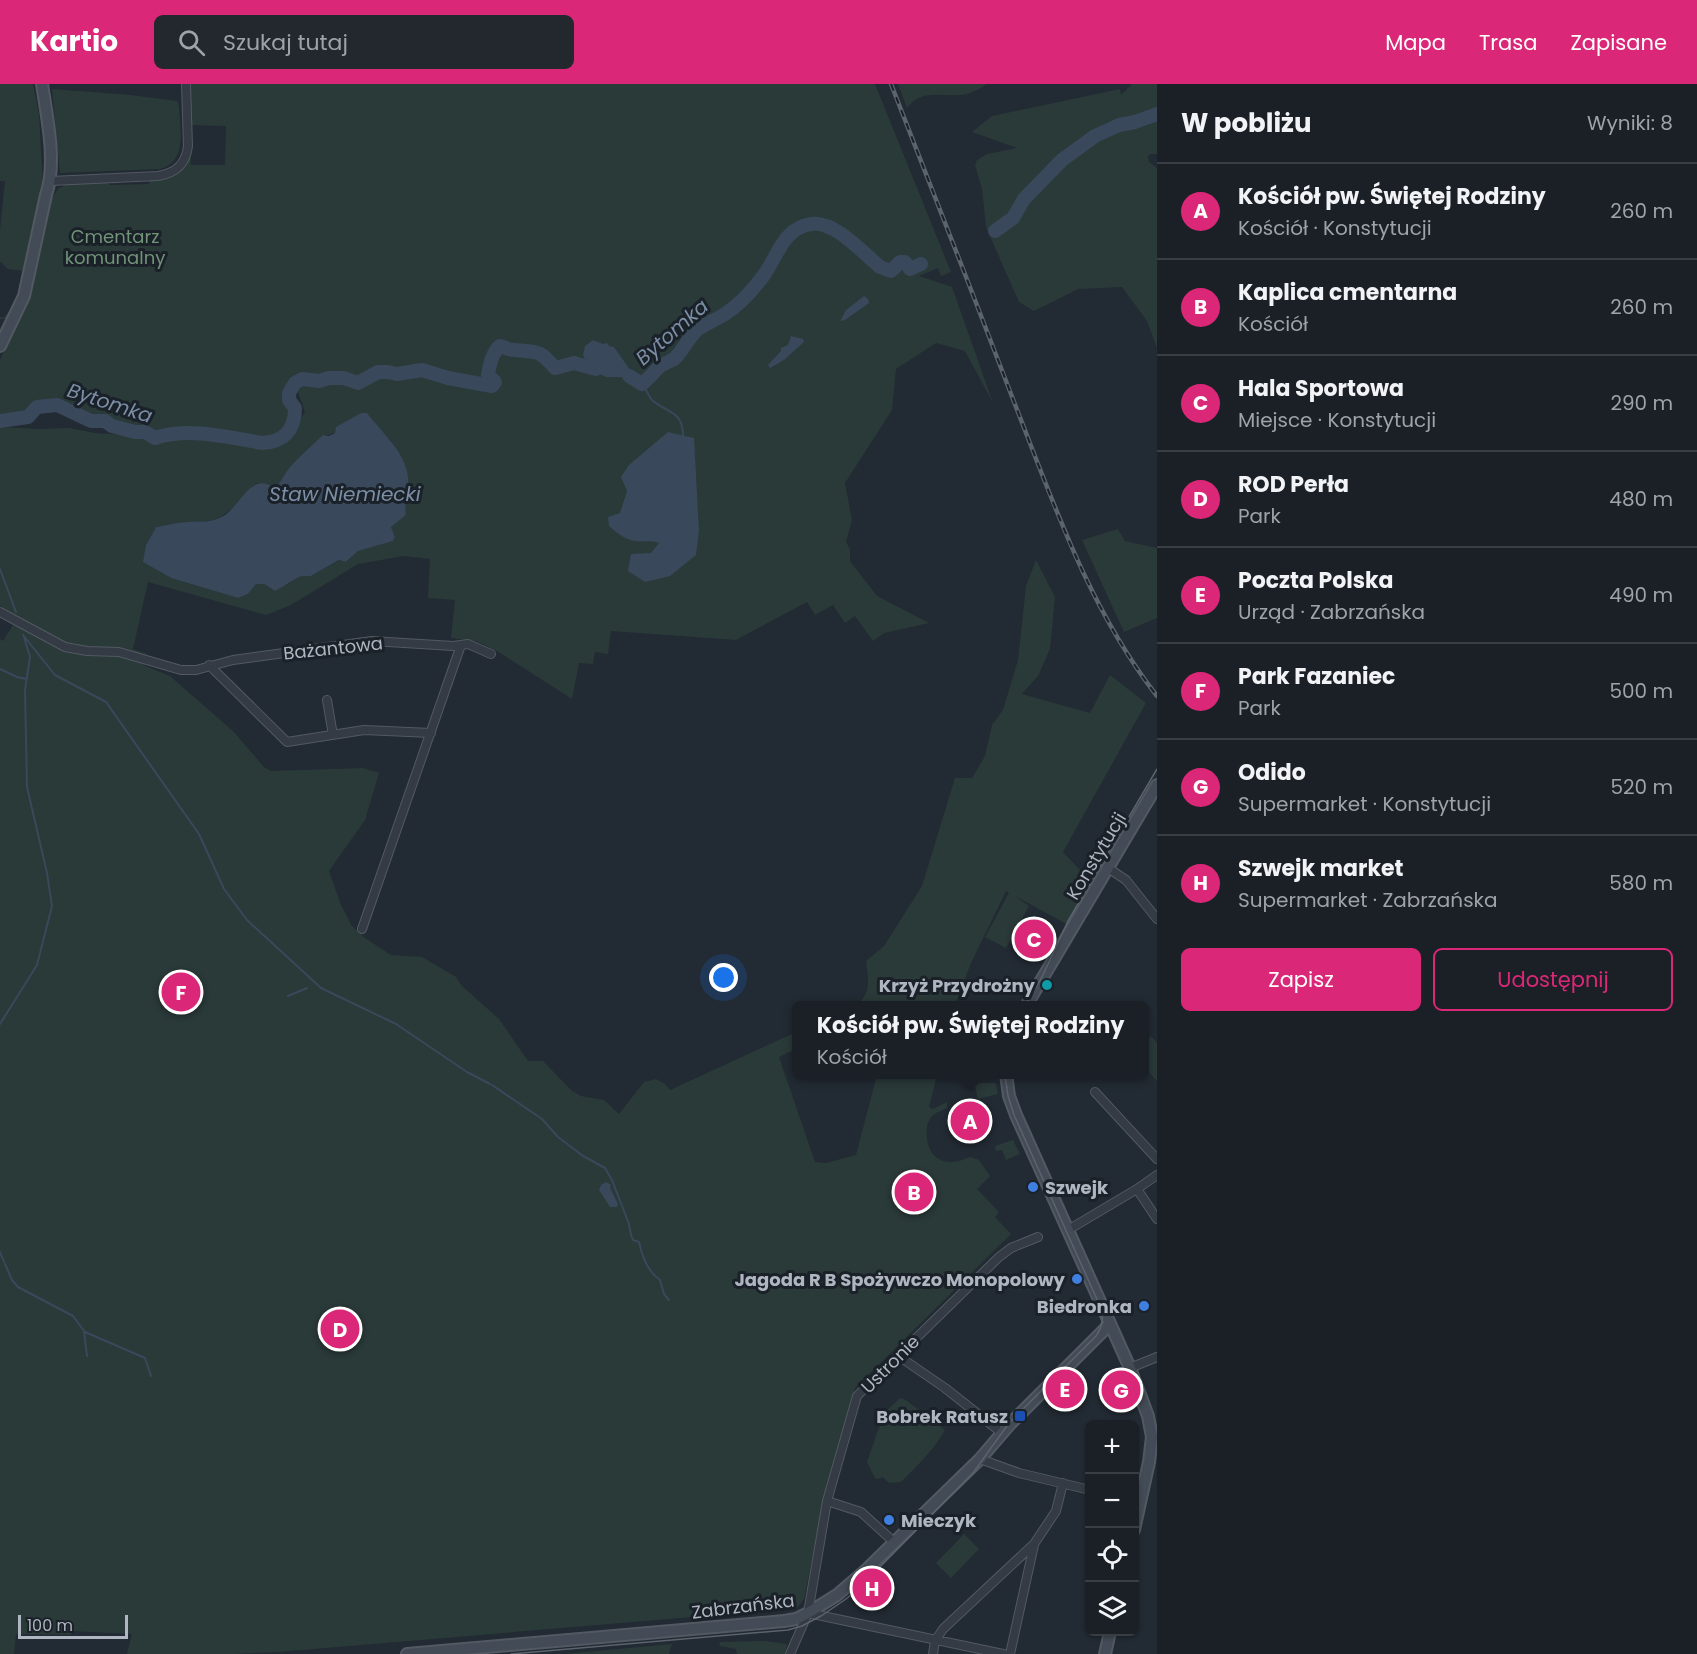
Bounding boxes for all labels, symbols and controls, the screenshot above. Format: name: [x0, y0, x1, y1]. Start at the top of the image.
search box: [154, 15, 574, 69]
text: Kartio: [30, 22, 118, 61]
icon: search: [175, 26, 208, 59]
text: Szukaj tutaj: [223, 27, 348, 58]
text: Mapa: [1385, 28, 1446, 57]
text: Trasa: [1479, 28, 1537, 57]
text: Zapisane: [1570, 28, 1667, 57]
text: W pobliżu: [1181, 105, 1312, 141]
text: Wyniki: 8: [1587, 109, 1673, 137]
text: Kościół pw. Świętej Rodziny: [1238, 181, 1546, 212]
text: A: [1193, 197, 1208, 225]
text: 260 m: [1610, 197, 1673, 225]
text: Kościół · Konstytucji: [1238, 214, 1432, 242]
park label: Cmentarz komunalny: [65, 224, 165, 270]
text: Kaplica cmentarna: [1238, 277, 1457, 308]
water label: Bytomka: [630, 293, 714, 371]
text: B: [1194, 293, 1207, 321]
text: 260 m: [1610, 293, 1673, 321]
text: Kościół: [1238, 310, 1308, 338]
text: Hala Sportowa: [1238, 373, 1404, 404]
water label: Bytomka: [64, 376, 156, 430]
text: C: [1193, 389, 1208, 417]
text: 290 m: [1610, 389, 1673, 417]
text: Miejsce · Konstytucji: [1238, 406, 1436, 434]
text: ROD Perła: [1238, 469, 1349, 500]
water label: Staw Niemiecki: [269, 480, 422, 508]
text: D: [1193, 485, 1208, 513]
text: 480 m: [1609, 485, 1673, 513]
text: Park: [1238, 502, 1281, 530]
text: Poczta Polska: [1238, 565, 1394, 596]
text: E: [1195, 581, 1206, 609]
text: 490 m: [1609, 581, 1673, 609]
text: Urząd · Zabrzańska: [1238, 598, 1425, 626]
street label: Bażantowa: [282, 630, 384, 666]
text: Park Fazaniec: [1238, 661, 1395, 692]
text: F: [1195, 677, 1206, 705]
text: 500 m: [1609, 677, 1673, 705]
text: Park: [1238, 694, 1281, 722]
text: Odido: [1238, 757, 1306, 788]
text: G: [1193, 773, 1208, 801]
text: 520 m: [1610, 773, 1673, 801]
text: Supermarket · Konstytucji: [1238, 790, 1491, 818]
street label: Konstytucji: [1060, 808, 1132, 904]
text: Szwejk market: [1238, 853, 1404, 884]
text: H: [1193, 869, 1208, 897]
text: 580 m: [1609, 869, 1673, 897]
text: Supermarket · Zabrzańska: [1238, 886, 1497, 914]
pin: C: [1014, 916, 1054, 962]
button: Zapisz: [1181, 948, 1421, 1011]
button: Udostępnij: [1433, 948, 1673, 1011]
your location: [709, 963, 738, 992]
pin: F: [162, 970, 201, 1014]
place label: Krzyż Przydrożny: [879, 973, 1036, 998]
marker: Krzyż Przydrożny: [1040, 978, 1054, 992]
popup: [792, 1001, 1149, 1079]
text: Kościół pw. Świętej Rodziny: [817, 1010, 1124, 1041]
text: Kościół: [817, 1043, 887, 1071]
pin: A: [950, 1098, 990, 1144]
pin: B: [894, 1170, 934, 1214]
place label: Szwejk: [1045, 1175, 1109, 1200]
marker: Szwejk: [1026, 1180, 1040, 1194]
place label: Jagoda R B Spożywczo Monopolowy: [734, 1267, 1066, 1292]
marker: Jagoda R B Spożywczo Monopolowy: [1070, 1272, 1084, 1286]
place label: Biedronka: [1037, 1294, 1132, 1319]
marker: Biedronka: [1137, 1299, 1151, 1313]
pin: D: [320, 1306, 360, 1352]
street label: Ustronie: [855, 1329, 925, 1399]
pin: E: [1046, 1366, 1084, 1412]
pin: G: [1102, 1368, 1140, 1412]
place label: Bobrek Ratusz: [876, 1404, 1008, 1429]
marker: Bobrek Ratusz: [1013, 1409, 1027, 1423]
map controls: [1085, 1420, 1139, 1636]
button: +: [1085, 1420, 1139, 1474]
button: −: [1085, 1474, 1139, 1528]
place label: Mieczyk: [901, 1508, 977, 1533]
marker: Mieczyk: [882, 1513, 896, 1527]
button: locate: [1085, 1528, 1139, 1582]
pin: H: [852, 1566, 892, 1610]
button: layers: [1085, 1582, 1139, 1636]
street label: Zabrzańska: [690, 1587, 796, 1625]
scale bar: [18, 1612, 128, 1640]
text: 100 m: [27, 1614, 73, 1637]

